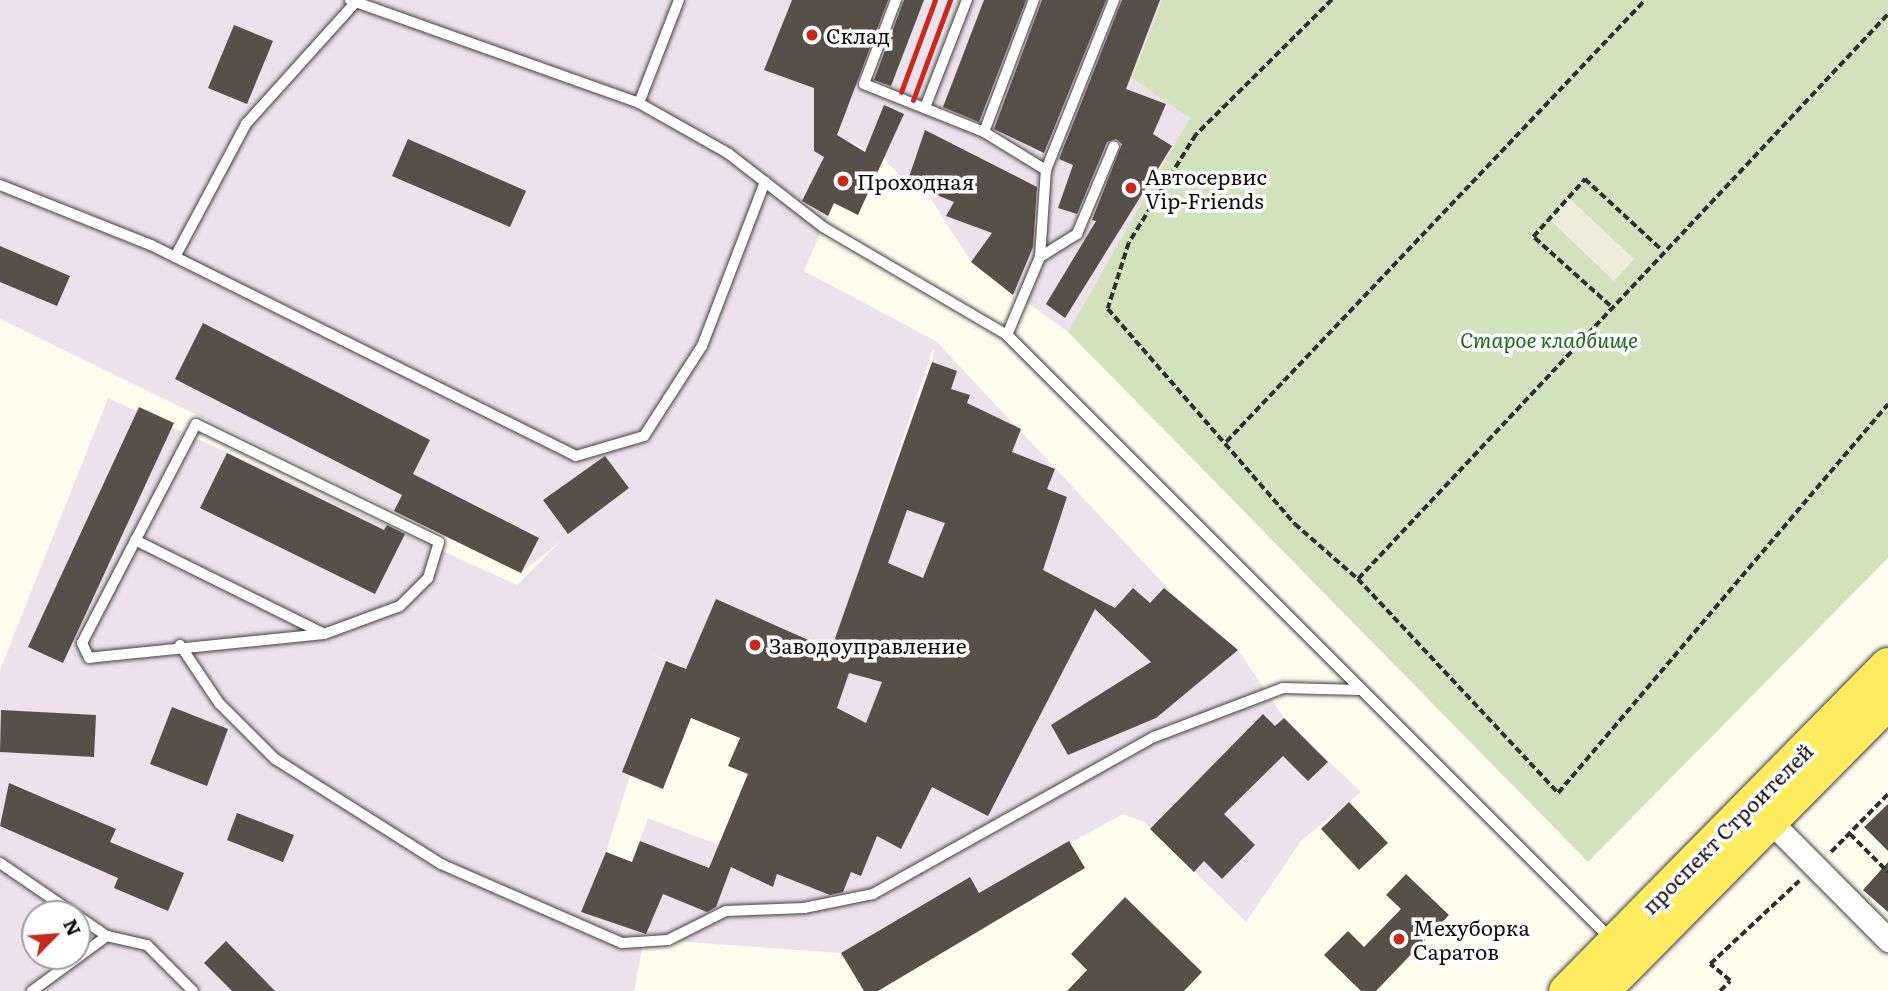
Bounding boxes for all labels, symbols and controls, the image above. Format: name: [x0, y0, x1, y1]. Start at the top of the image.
place label: Склад: [826, 22, 890, 48]
marker: Склад: [804, 27, 820, 43]
place label: Автосервис Vip-Friends: [1145, 163, 1267, 213]
place label: Проходная: [857, 168, 974, 194]
marker: Проходная: [835, 173, 851, 189]
marker: Автосервис Vip-Friends: [1123, 180, 1139, 196]
park label: Старое кладбище: [1460, 326, 1638, 352]
place label: Заводоуправление: [769, 632, 967, 658]
marker: Заводоуправление: [747, 637, 763, 653]
street label: проспект Строителей: [1636, 737, 1818, 919]
north arrow: [21, 900, 91, 970]
text: N: [57, 914, 89, 940]
place label: Мехуборка Саратов: [1413, 914, 1530, 964]
marker: Мехуборка Саратов: [1391, 931, 1407, 947]

